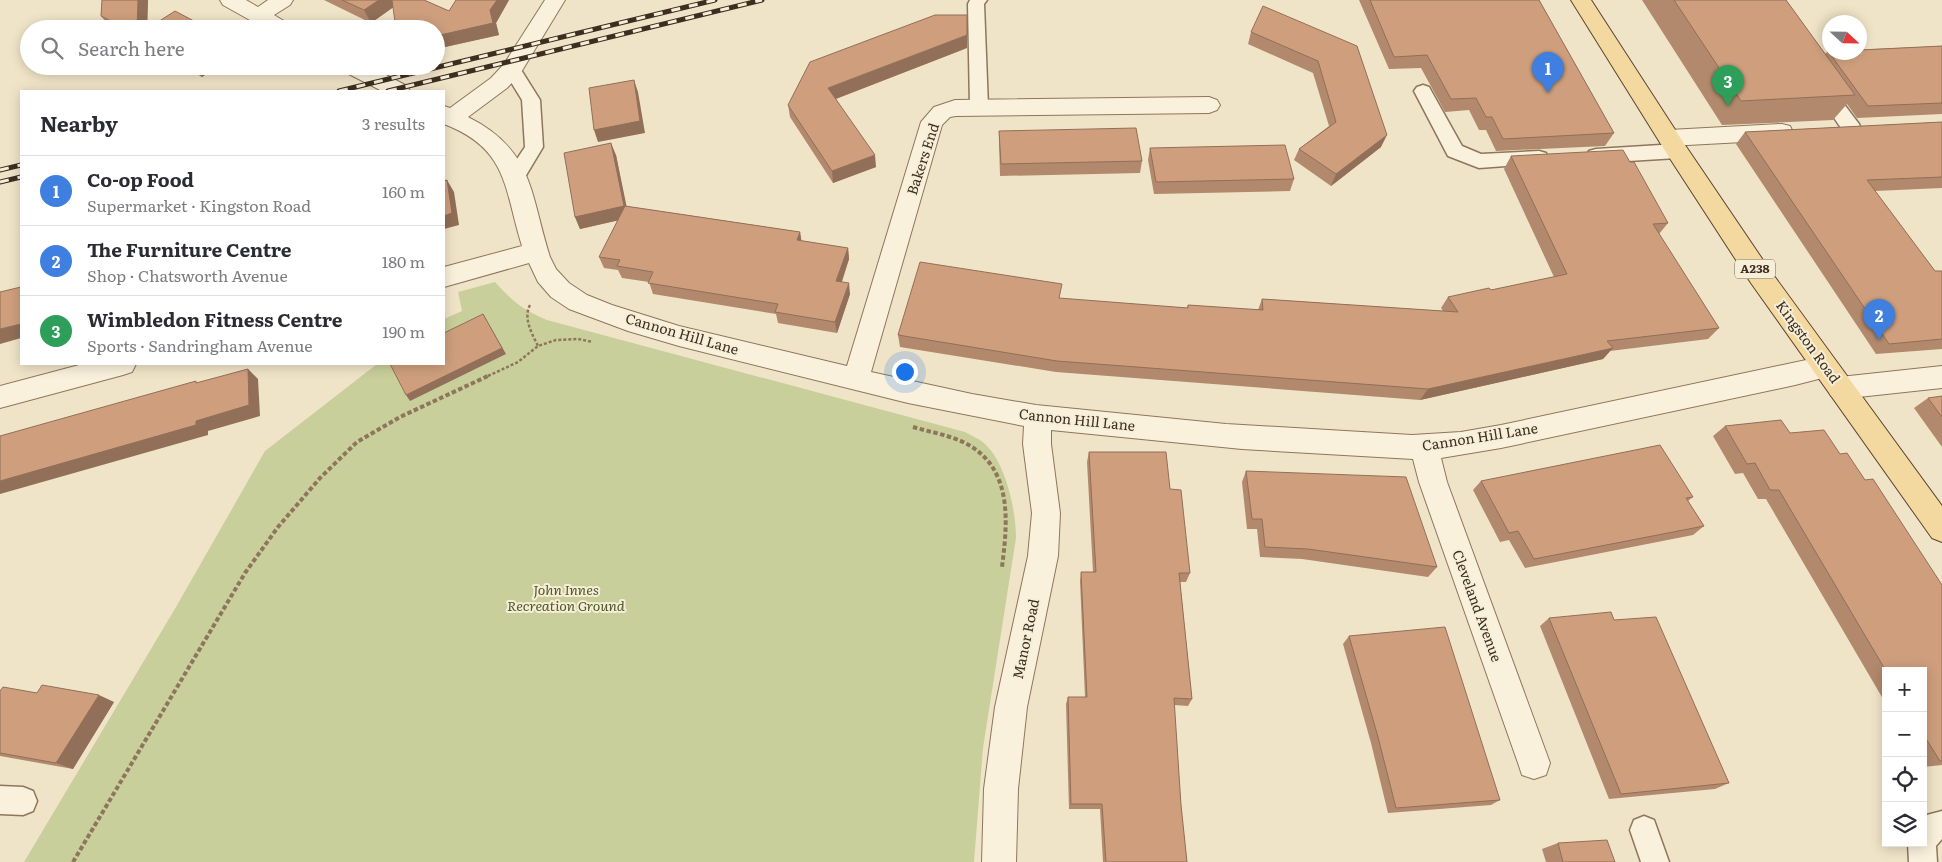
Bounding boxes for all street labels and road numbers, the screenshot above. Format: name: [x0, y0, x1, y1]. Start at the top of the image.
street label: Bakers End: [901, 120, 943, 197]
road number: A238: [1735, 260, 1775, 278]
street label: Kingston Road: [1772, 296, 1846, 387]
street label: Cannon Hill Lane: [623, 307, 741, 359]
street label: Cannon Hill Lane: [1018, 403, 1136, 435]
street label: Cannon Hill Lane: [1421, 417, 1539, 455]
street label: Cleveland Avenue: [1448, 547, 1508, 665]
street label: Manor Road: [1007, 596, 1043, 681]

